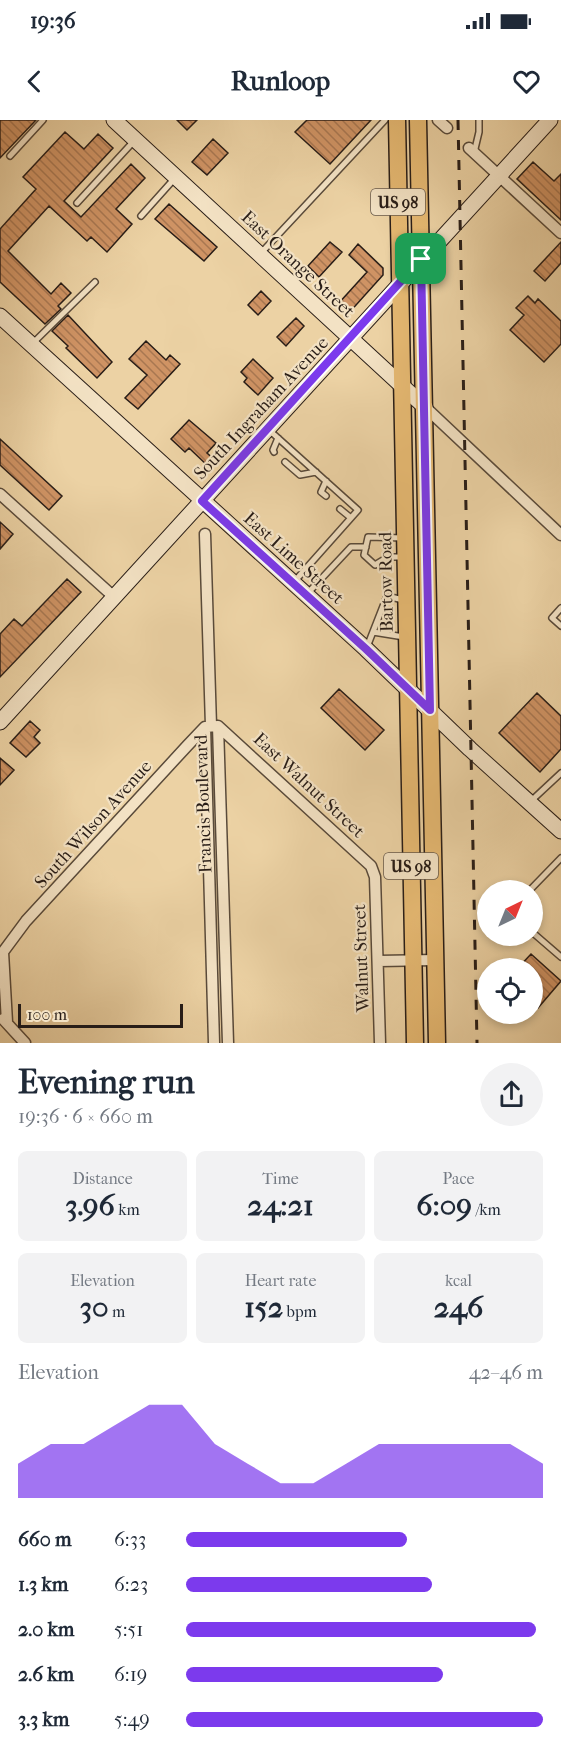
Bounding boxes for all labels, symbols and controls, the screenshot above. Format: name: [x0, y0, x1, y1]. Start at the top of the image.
text: 19:36: [30, 8, 76, 34]
icon: back: [18, 65, 51, 98]
text: Runloop: [231, 65, 330, 97]
icon: heart: [510, 65, 543, 98]
road number: US 98: [371, 189, 425, 215]
street label: East Orange Street: [237, 207, 359, 322]
pin: [395, 233, 446, 284]
icon: arrive: [404, 242, 437, 275]
street label: South Ingraham Avenue: [190, 333, 333, 484]
street label: East Lime Street: [239, 508, 349, 609]
street label: Bartow Road: [375, 531, 398, 632]
street label: East Walnut Street: [249, 729, 369, 843]
street label: Francis Boulevard: [191, 734, 216, 874]
street label: South Wilson Avenue: [30, 756, 156, 893]
road number: US 98: [384, 853, 438, 879]
north arrow: [477, 880, 543, 946]
map controls: [477, 880, 543, 1024]
street label: Walnut Street: [349, 903, 374, 1013]
button: locate: [477, 958, 543, 1024]
scale bar: [18, 1001, 183, 1028]
text: 100 m: [27, 1005, 67, 1024]
text: Evening run: [18, 1063, 195, 1102]
button: share: [480, 1063, 543, 1126]
text: 19:36 · 6 × 660 m: [18, 1105, 153, 1128]
text: Distance: [72, 1169, 133, 1188]
text: Time: [262, 1169, 299, 1188]
text: Pace: [443, 1169, 474, 1188]
text: 3.96: [65, 1188, 115, 1223]
text: 24:21: [247, 1188, 314, 1223]
text: 6:09: [416, 1188, 472, 1223]
text: km: [115, 1200, 140, 1219]
text: /km: [472, 1200, 501, 1219]
text: Elevation: [70, 1271, 135, 1290]
text: Heart rate: [245, 1271, 316, 1290]
text: kcal: [445, 1271, 472, 1290]
text: 30: [80, 1290, 109, 1325]
text: 152: [244, 1290, 283, 1325]
text: 246: [434, 1290, 483, 1325]
text: m: [109, 1302, 125, 1321]
text: bpm: [283, 1302, 317, 1321]
text: Elevation: [18, 1361, 99, 1384]
text: 42–46 m: [469, 1361, 543, 1384]
text: 660 m: [18, 1528, 72, 1551]
text: 6:33: [114, 1528, 146, 1551]
text: 1.3 km: [18, 1573, 68, 1596]
text: 6:23: [114, 1573, 148, 1596]
text: 2.0 km: [18, 1618, 74, 1641]
text: 5:51: [114, 1618, 143, 1641]
text: 2.6 km: [18, 1663, 74, 1686]
text: 6:19: [114, 1663, 147, 1686]
text: 3.3 km: [18, 1708, 69, 1731]
text: 5:49: [114, 1708, 150, 1731]

